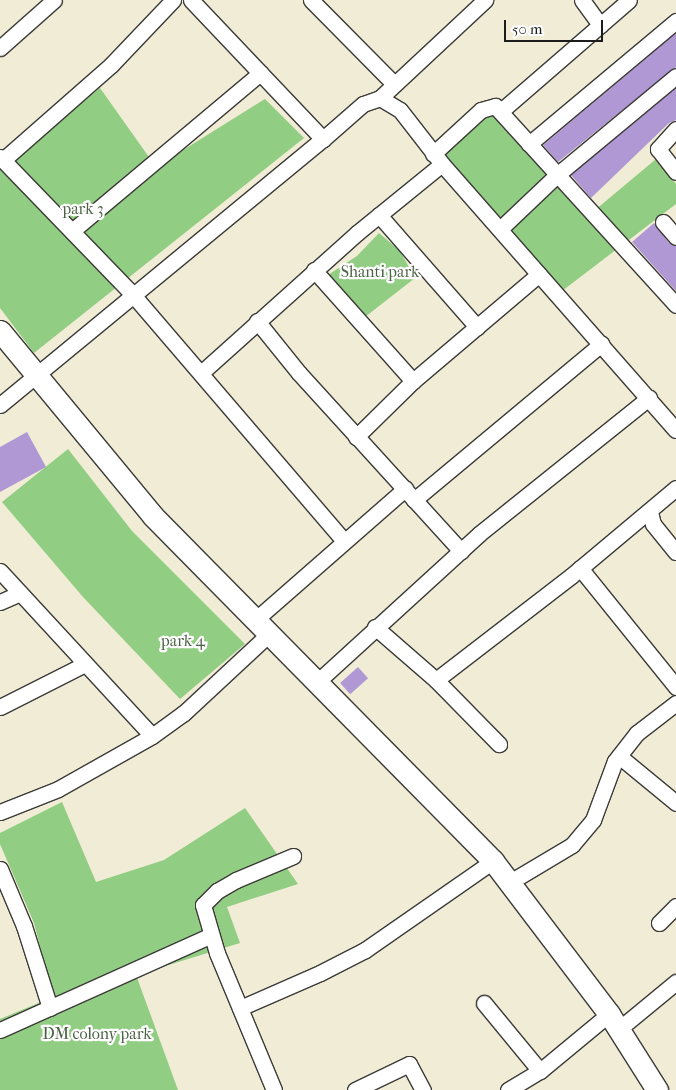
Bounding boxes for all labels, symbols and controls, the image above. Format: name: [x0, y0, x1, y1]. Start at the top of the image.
scale bar: [506, 10, 605, 42]
text: 50 m: [512, 20, 542, 38]
park label: park 3: [63, 199, 103, 219]
park label: Shanti park: [341, 262, 419, 282]
park label: park 4: [161, 631, 205, 651]
park label: DM colony park: [42, 1024, 152, 1044]

